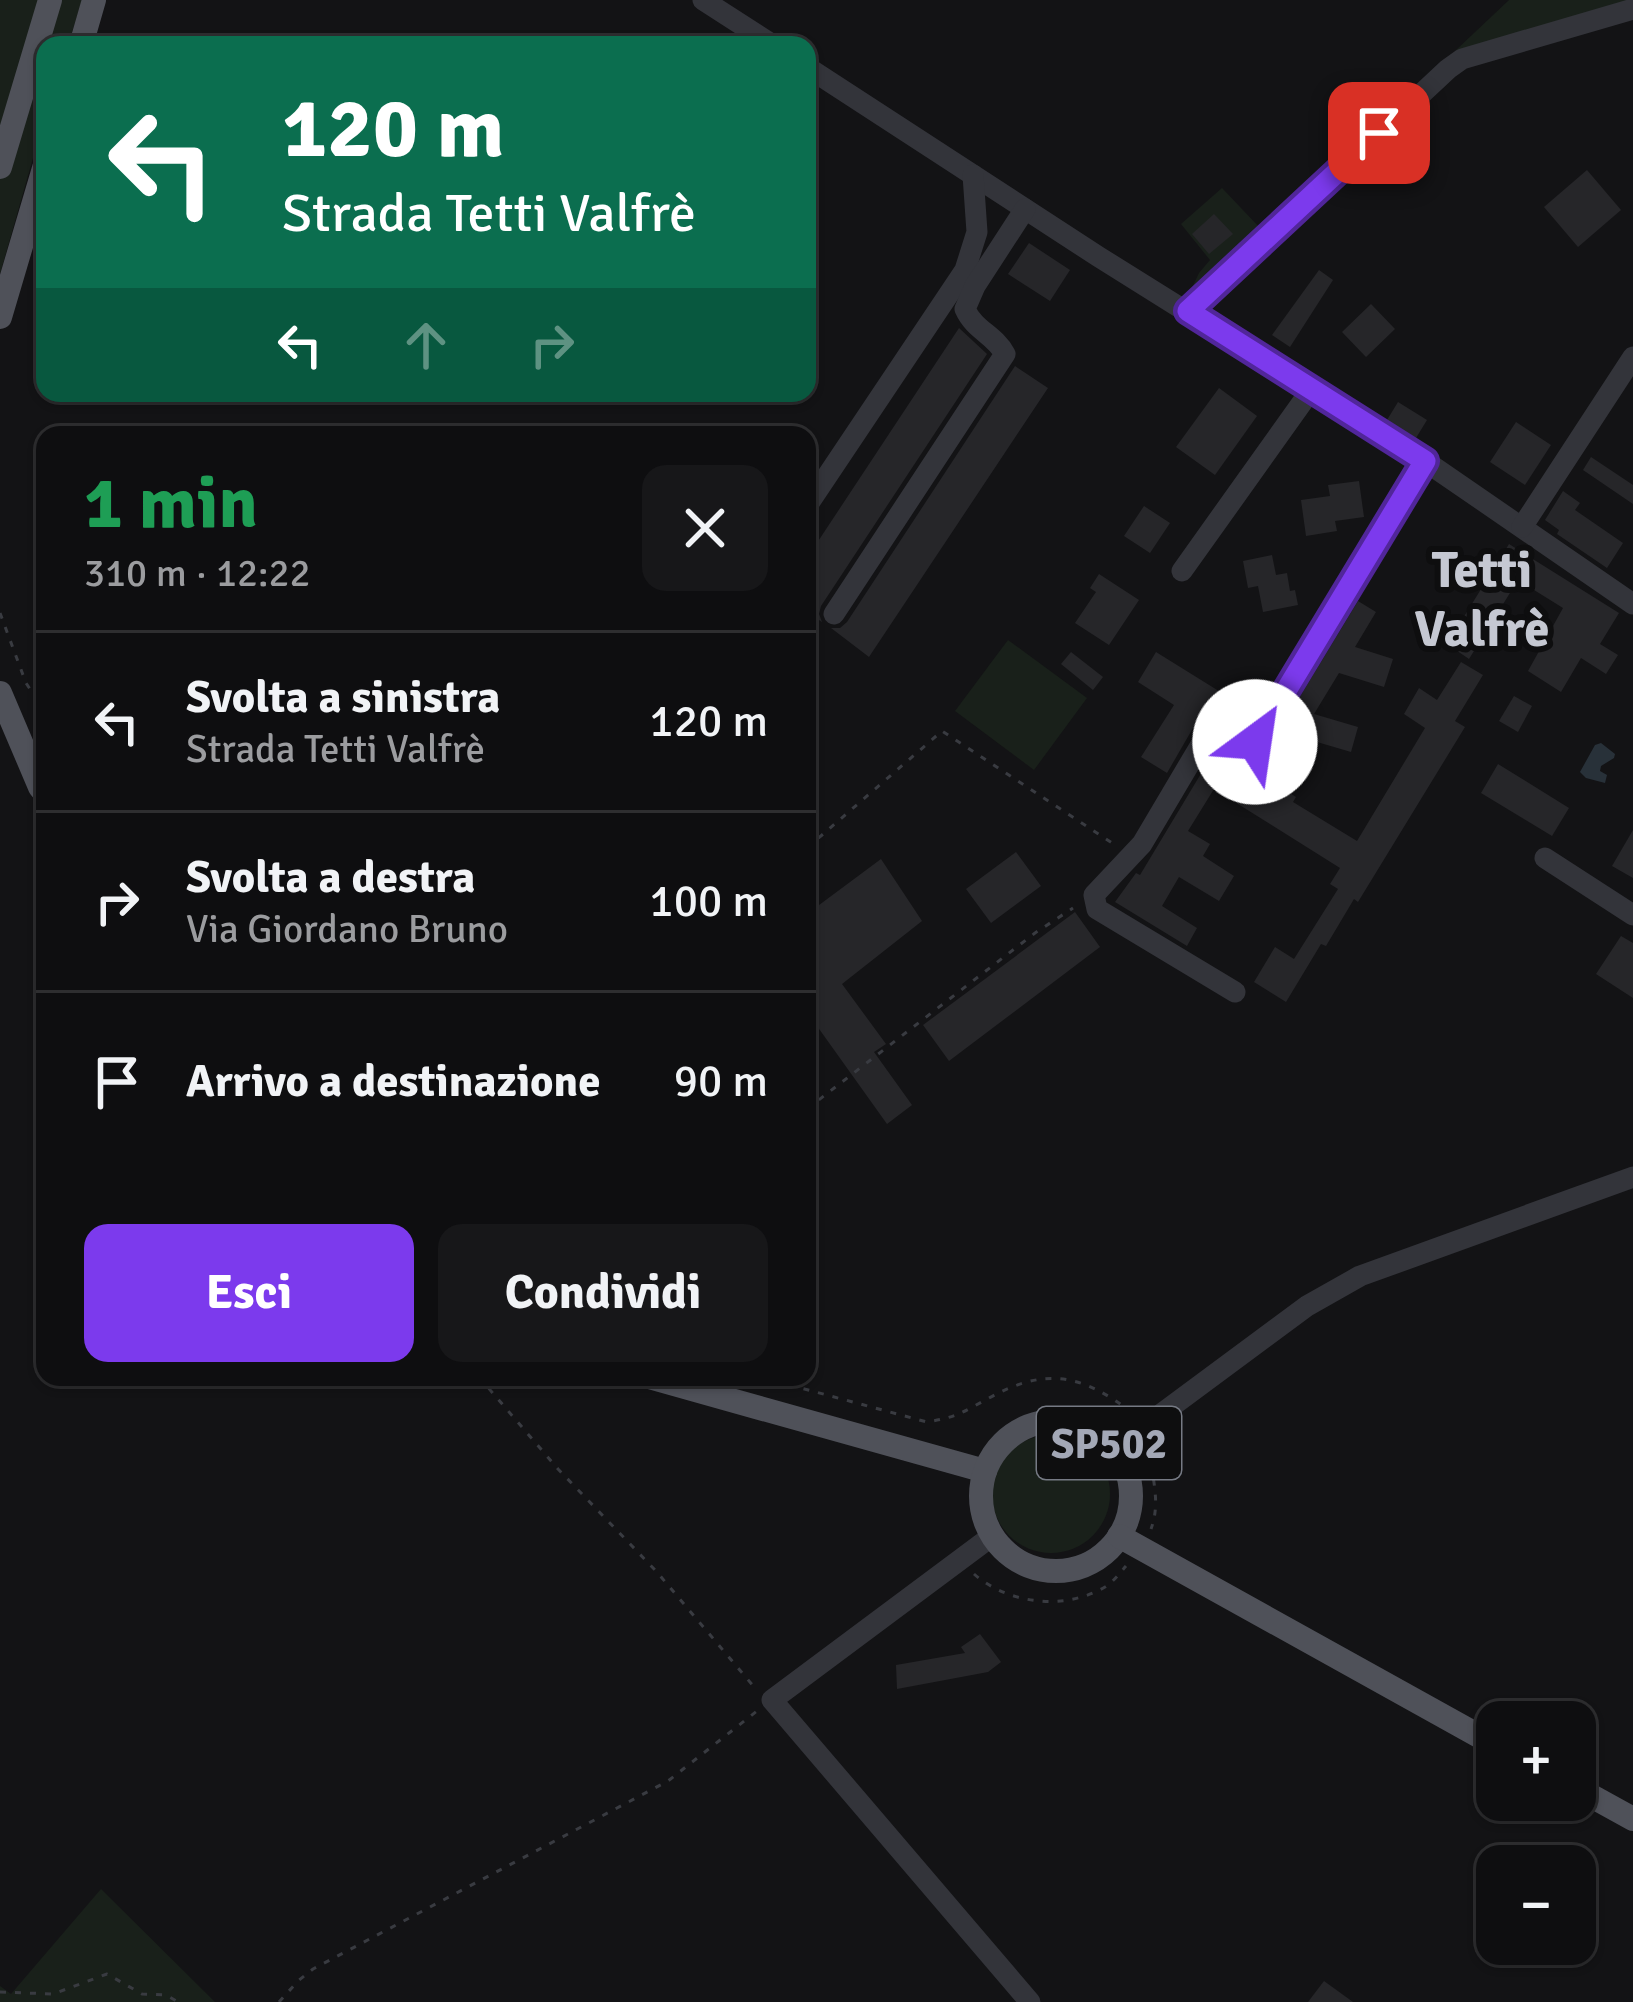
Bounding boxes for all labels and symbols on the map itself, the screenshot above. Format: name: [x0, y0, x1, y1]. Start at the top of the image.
pin: [1328, 82, 1430, 184]
district label: Tetti Valfrè: [1414, 539, 1550, 661]
position arrow: [1192, 679, 1318, 805]
road number: SP502: [1037, 1407, 1181, 1479]

